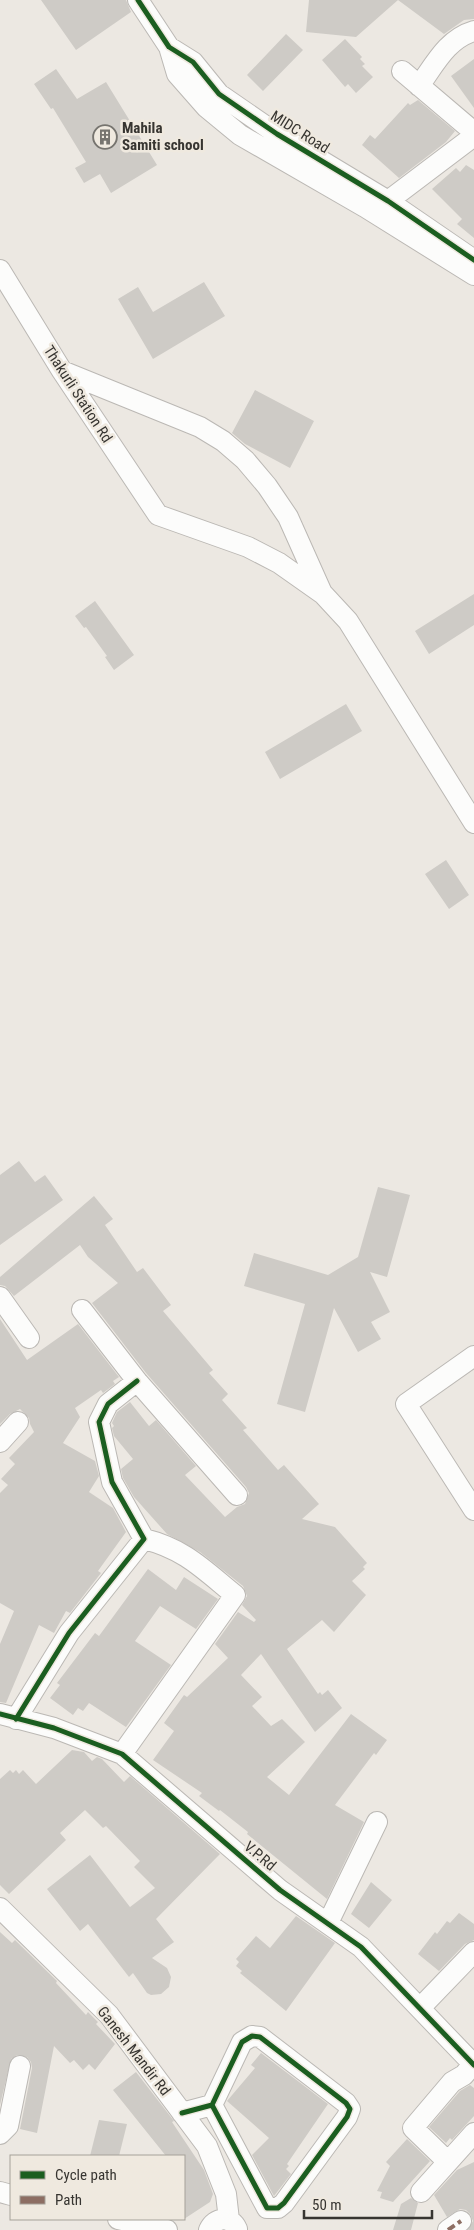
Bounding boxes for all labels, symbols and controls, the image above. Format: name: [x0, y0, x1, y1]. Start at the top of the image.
street label: MIDC Road: [267, 107, 333, 157]
place label: Mahila Samiti school: [122, 119, 204, 154]
building icon: Mahila Samiti school: [92, 124, 118, 150]
street label: Thakurli Station Rd: [40, 342, 116, 446]
street label: V.P.Rd: [240, 1838, 280, 1874]
street label: Ganesh Mandir Rd: [94, 2003, 174, 2099]
legend: [10, 2155, 185, 2220]
text: Cycle path: [55, 2166, 117, 2184]
scale bar: [304, 2188, 432, 2220]
text: Path: [55, 2191, 82, 2209]
text: 50 m: [312, 2196, 342, 2214]

